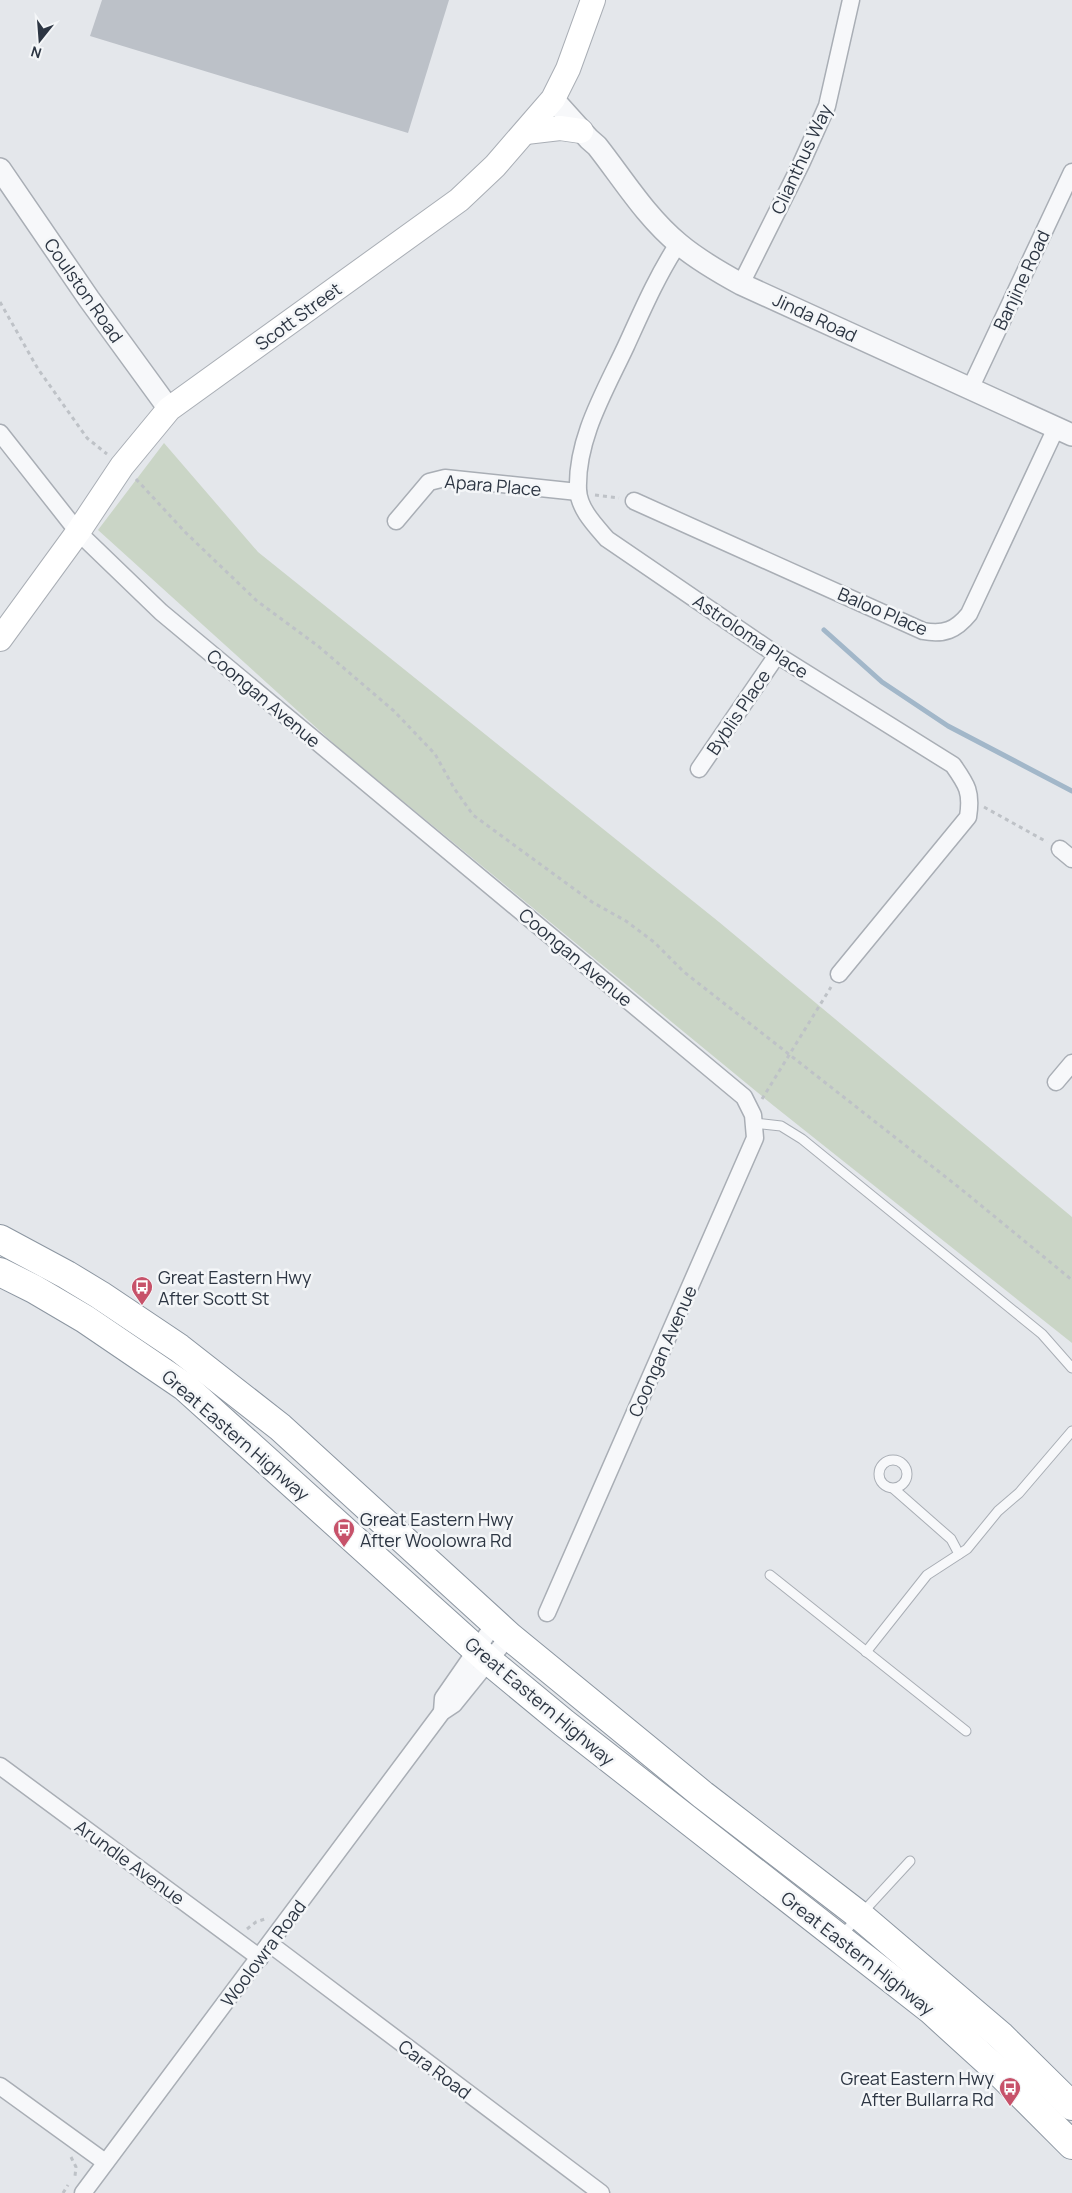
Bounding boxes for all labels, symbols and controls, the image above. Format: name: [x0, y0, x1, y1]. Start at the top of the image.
north arrow: [15, 15, 65, 65]
text: N: [28, 42, 44, 63]
street label: Clianthus Way: [765, 100, 837, 218]
street label: Banjine Road: [987, 226, 1055, 334]
street label: Coulston Road: [39, 233, 129, 347]
street label: Scott Street: [250, 277, 346, 355]
street label: Jinda Road: [769, 287, 861, 347]
street label: Apara Place: [444, 469, 542, 501]
street label: Baloo Place: [834, 581, 932, 641]
street label: Astroloma Place: [689, 589, 813, 683]
street label: Coongan Avenue: [202, 643, 326, 753]
street label: Byblis Place: [701, 665, 775, 759]
street label: Coongan Avenue: [514, 902, 638, 1012]
place label: Great Eastern Hwy After Scott St: [158, 1265, 312, 1310]
bus stop icon: Great Eastern Hwy After Scott St: [130, 1275, 154, 1306]
street label: Coongan Avenue: [622, 1282, 702, 1420]
street label: Great Eastern Highway: [157, 1364, 315, 1506]
place label: Great Eastern Hwy After Woolowra Rd: [360, 1507, 514, 1552]
bus stop icon: Great Eastern Hwy After Woolowra Rd: [332, 1517, 356, 1548]
street label: Great Eastern Highway: [460, 1631, 620, 1771]
street label: Arundle Avenue: [70, 1814, 190, 1910]
street label: Great Eastern Highway: [776, 1886, 940, 2021]
street label: Woolowra Road: [215, 1895, 311, 2011]
street label: Cara Road: [394, 2034, 476, 2104]
place label: Great Eastern Hwy After Bullarra Rd: [840, 2066, 994, 2111]
bus stop icon: Great Eastern Hwy After Bullarra Rd: [998, 2076, 1022, 2107]

